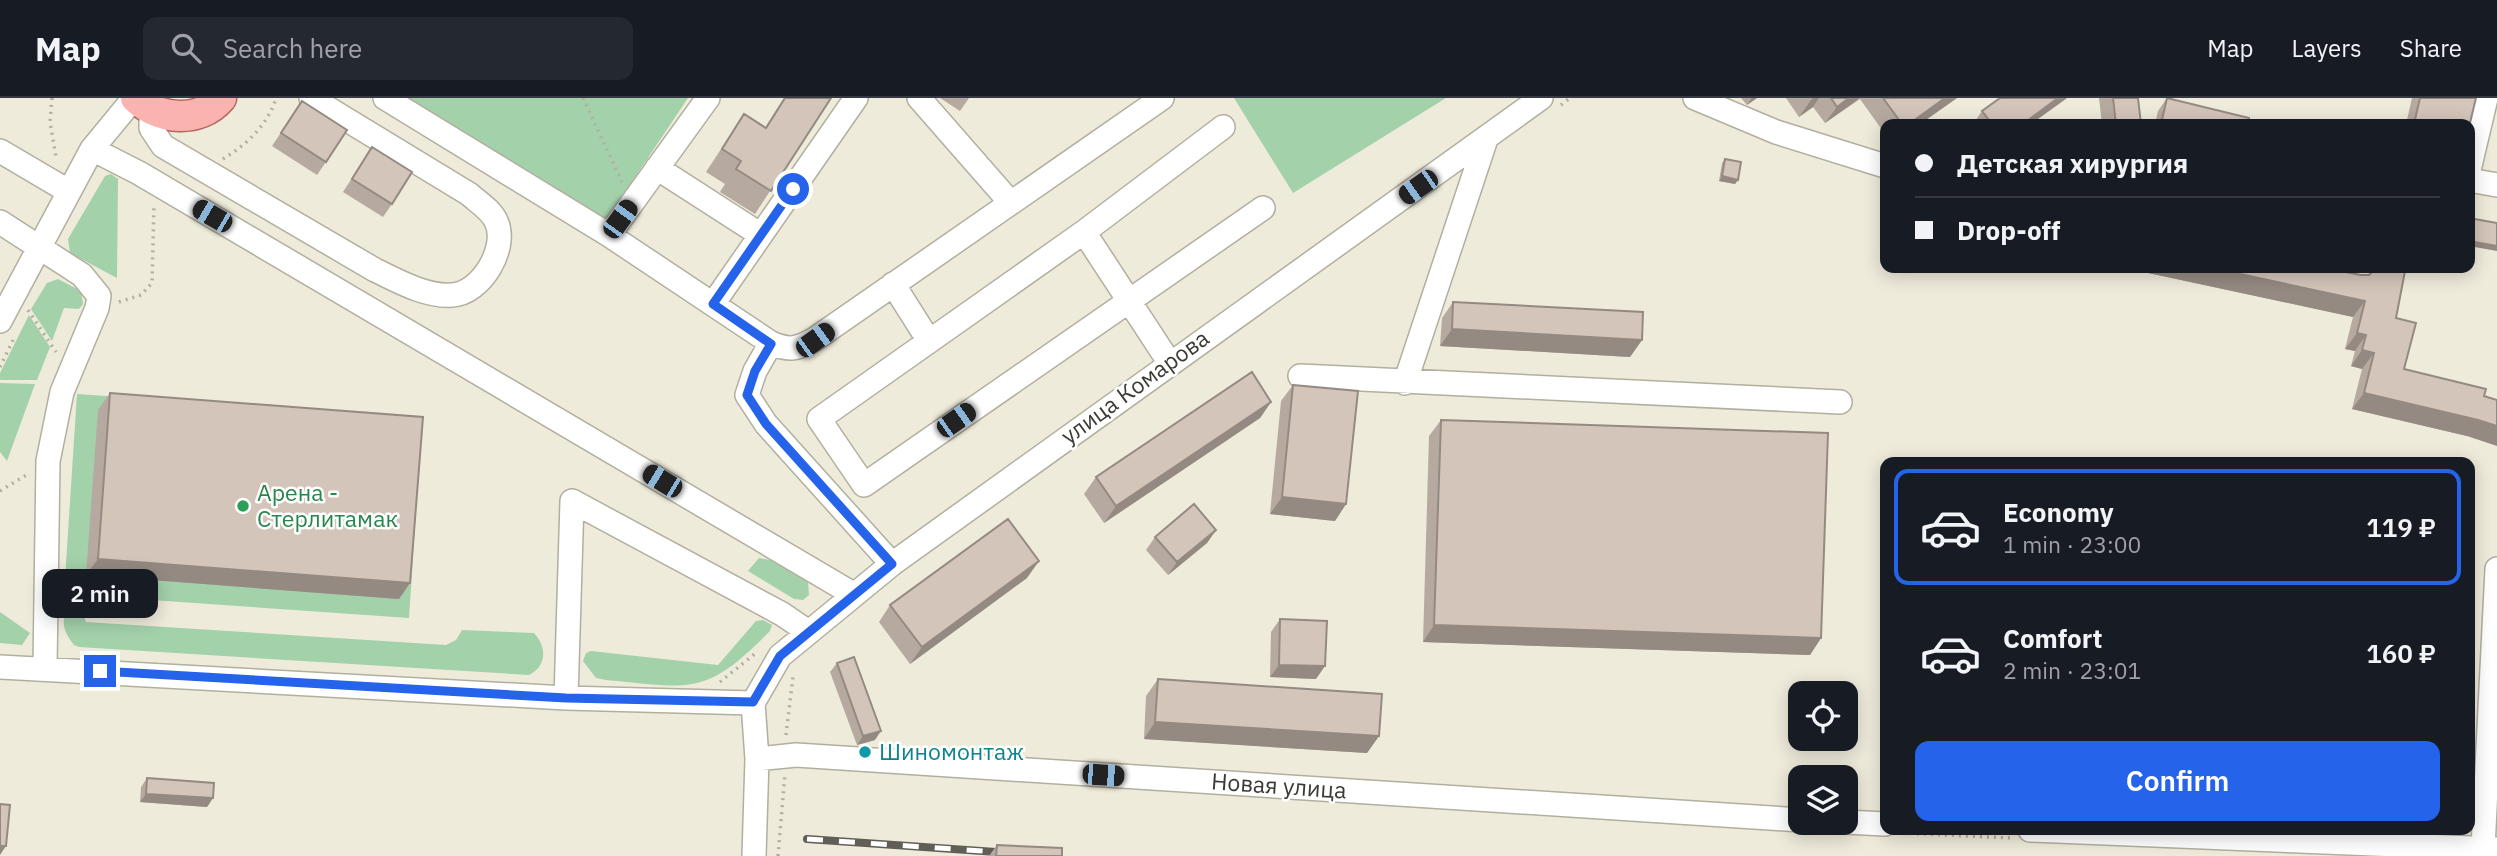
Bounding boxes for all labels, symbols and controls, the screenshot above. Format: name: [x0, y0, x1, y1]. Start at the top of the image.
search box: [143, 17, 633, 80]
text: Map: [35, 27, 101, 70]
icon: search: [167, 29, 205, 67]
text: Search here: [223, 31, 362, 65]
text: Map: [2207, 32, 2254, 64]
text: Layers: [2292, 32, 2362, 64]
text: Share: [2400, 32, 2462, 64]
text: Детская хирургия: [1957, 146, 2188, 180]
car: [1395, 166, 1442, 208]
route start: [777, 173, 809, 205]
car: [189, 196, 236, 236]
car: [600, 196, 641, 242]
text: Drop-off: [1957, 213, 2060, 247]
car: [792, 319, 839, 361]
street label: улица Комарова: [1054, 322, 1214, 450]
car: [933, 399, 980, 441]
car: [639, 461, 686, 501]
place label: Арена - Стерлитамак: [257, 477, 398, 533]
text: Economy: [2003, 495, 2114, 529]
icon: car: [1919, 496, 1982, 559]
marker: Арена - Стерлитамак: [235, 498, 251, 514]
text: 119 ₽: [2366, 510, 2436, 544]
text: 1 min · 23:00: [2003, 529, 2141, 559]
callout: 2 min: [42, 570, 158, 618]
text: 2 min: [70, 578, 130, 608]
text: Comfort: [2003, 621, 2102, 655]
icon: car: [1919, 622, 1982, 685]
text: 160 ₽: [2366, 636, 2436, 670]
route end: [84, 655, 116, 687]
text: 2 min · 23:01: [2003, 655, 2141, 685]
map controls: [1788, 681, 1858, 835]
button: locate: [1788, 681, 1858, 751]
place label: Шиномонтаж: [879, 736, 1024, 766]
button: Confirm: [1915, 741, 2440, 821]
marker: Шиномонтаж: [857, 744, 873, 760]
car: [1082, 763, 1125, 787]
street label: Новая улица: [1210, 765, 1348, 805]
button: layers: [1788, 765, 1858, 835]

